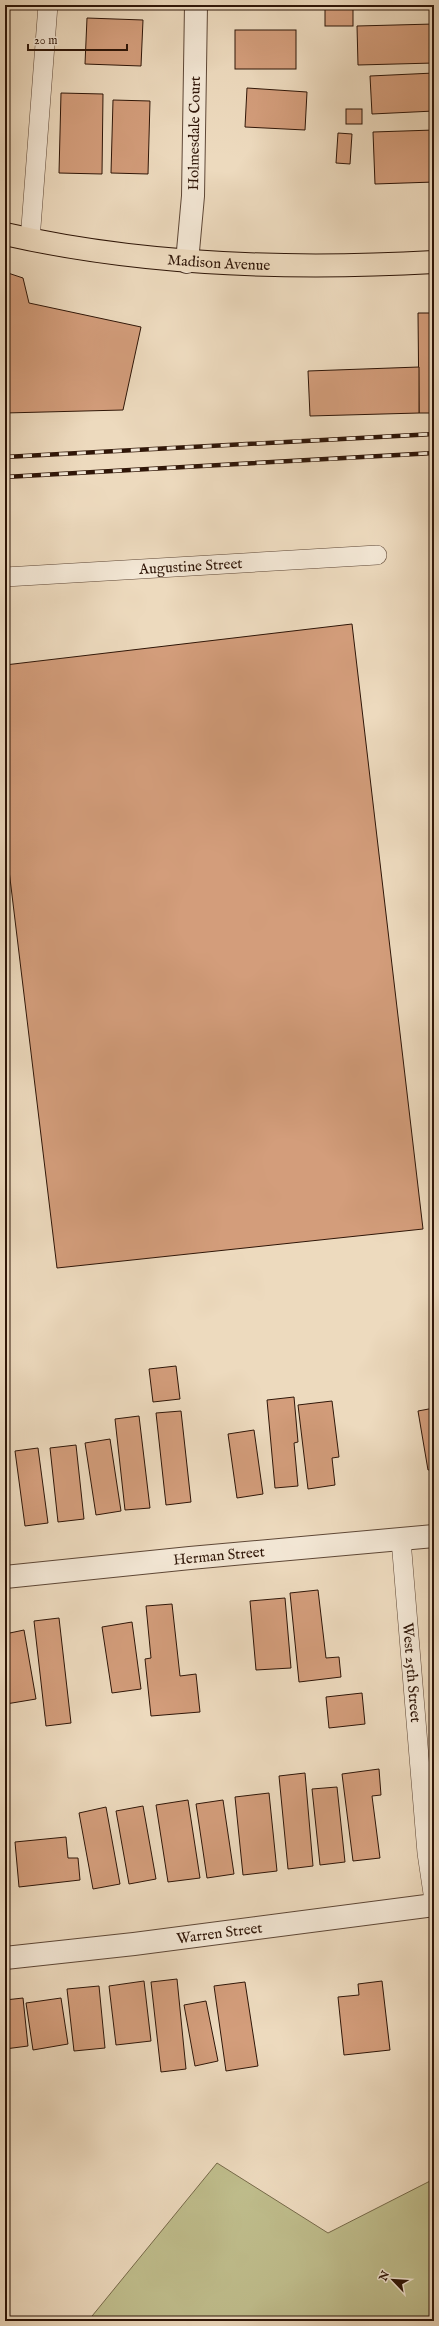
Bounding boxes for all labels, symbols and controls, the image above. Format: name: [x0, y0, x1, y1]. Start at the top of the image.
scale bar: [28, 26, 127, 52]
text: 20 m: [34, 33, 57, 48]
street label: Holmesdale Court: [184, 76, 205, 191]
street label: Madison Avenue: [167, 250, 271, 275]
street label: Augustine Street: [137, 554, 243, 579]
street label: Herman Street: [172, 1542, 266, 1570]
street label: West 25th Street: [398, 1622, 425, 1723]
street label: Warren Street: [176, 1918, 264, 1948]
north arrow: [373, 2260, 413, 2300]
text: N: [376, 2268, 393, 2284]

